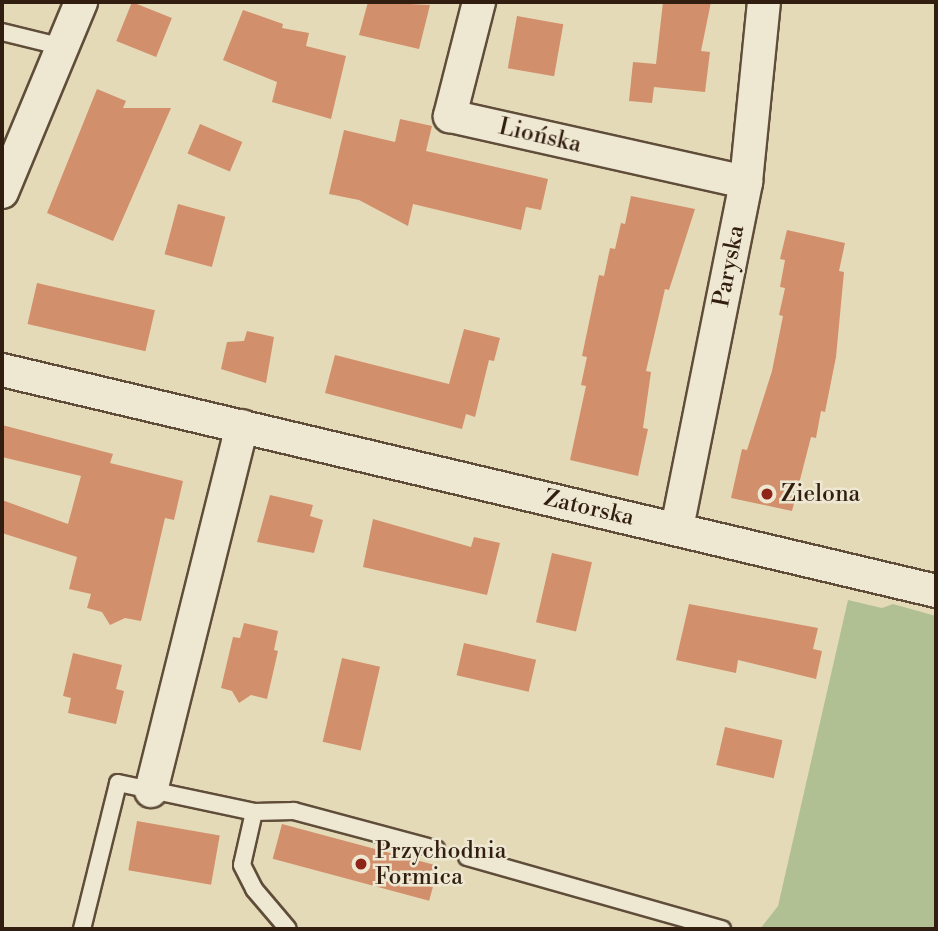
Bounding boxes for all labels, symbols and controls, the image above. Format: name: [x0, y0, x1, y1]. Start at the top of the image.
street label: Liońska: [496, 113, 584, 159]
street label: Paryska: [708, 223, 750, 309]
place label: Zielona: [781, 480, 860, 508]
street label: Zatorska: [541, 484, 637, 532]
marker: Zielona: [759, 486, 775, 502]
place label: Przychodnia Formica: [375, 837, 506, 891]
marker: Przychodnia Formica: [353, 856, 369, 872]

